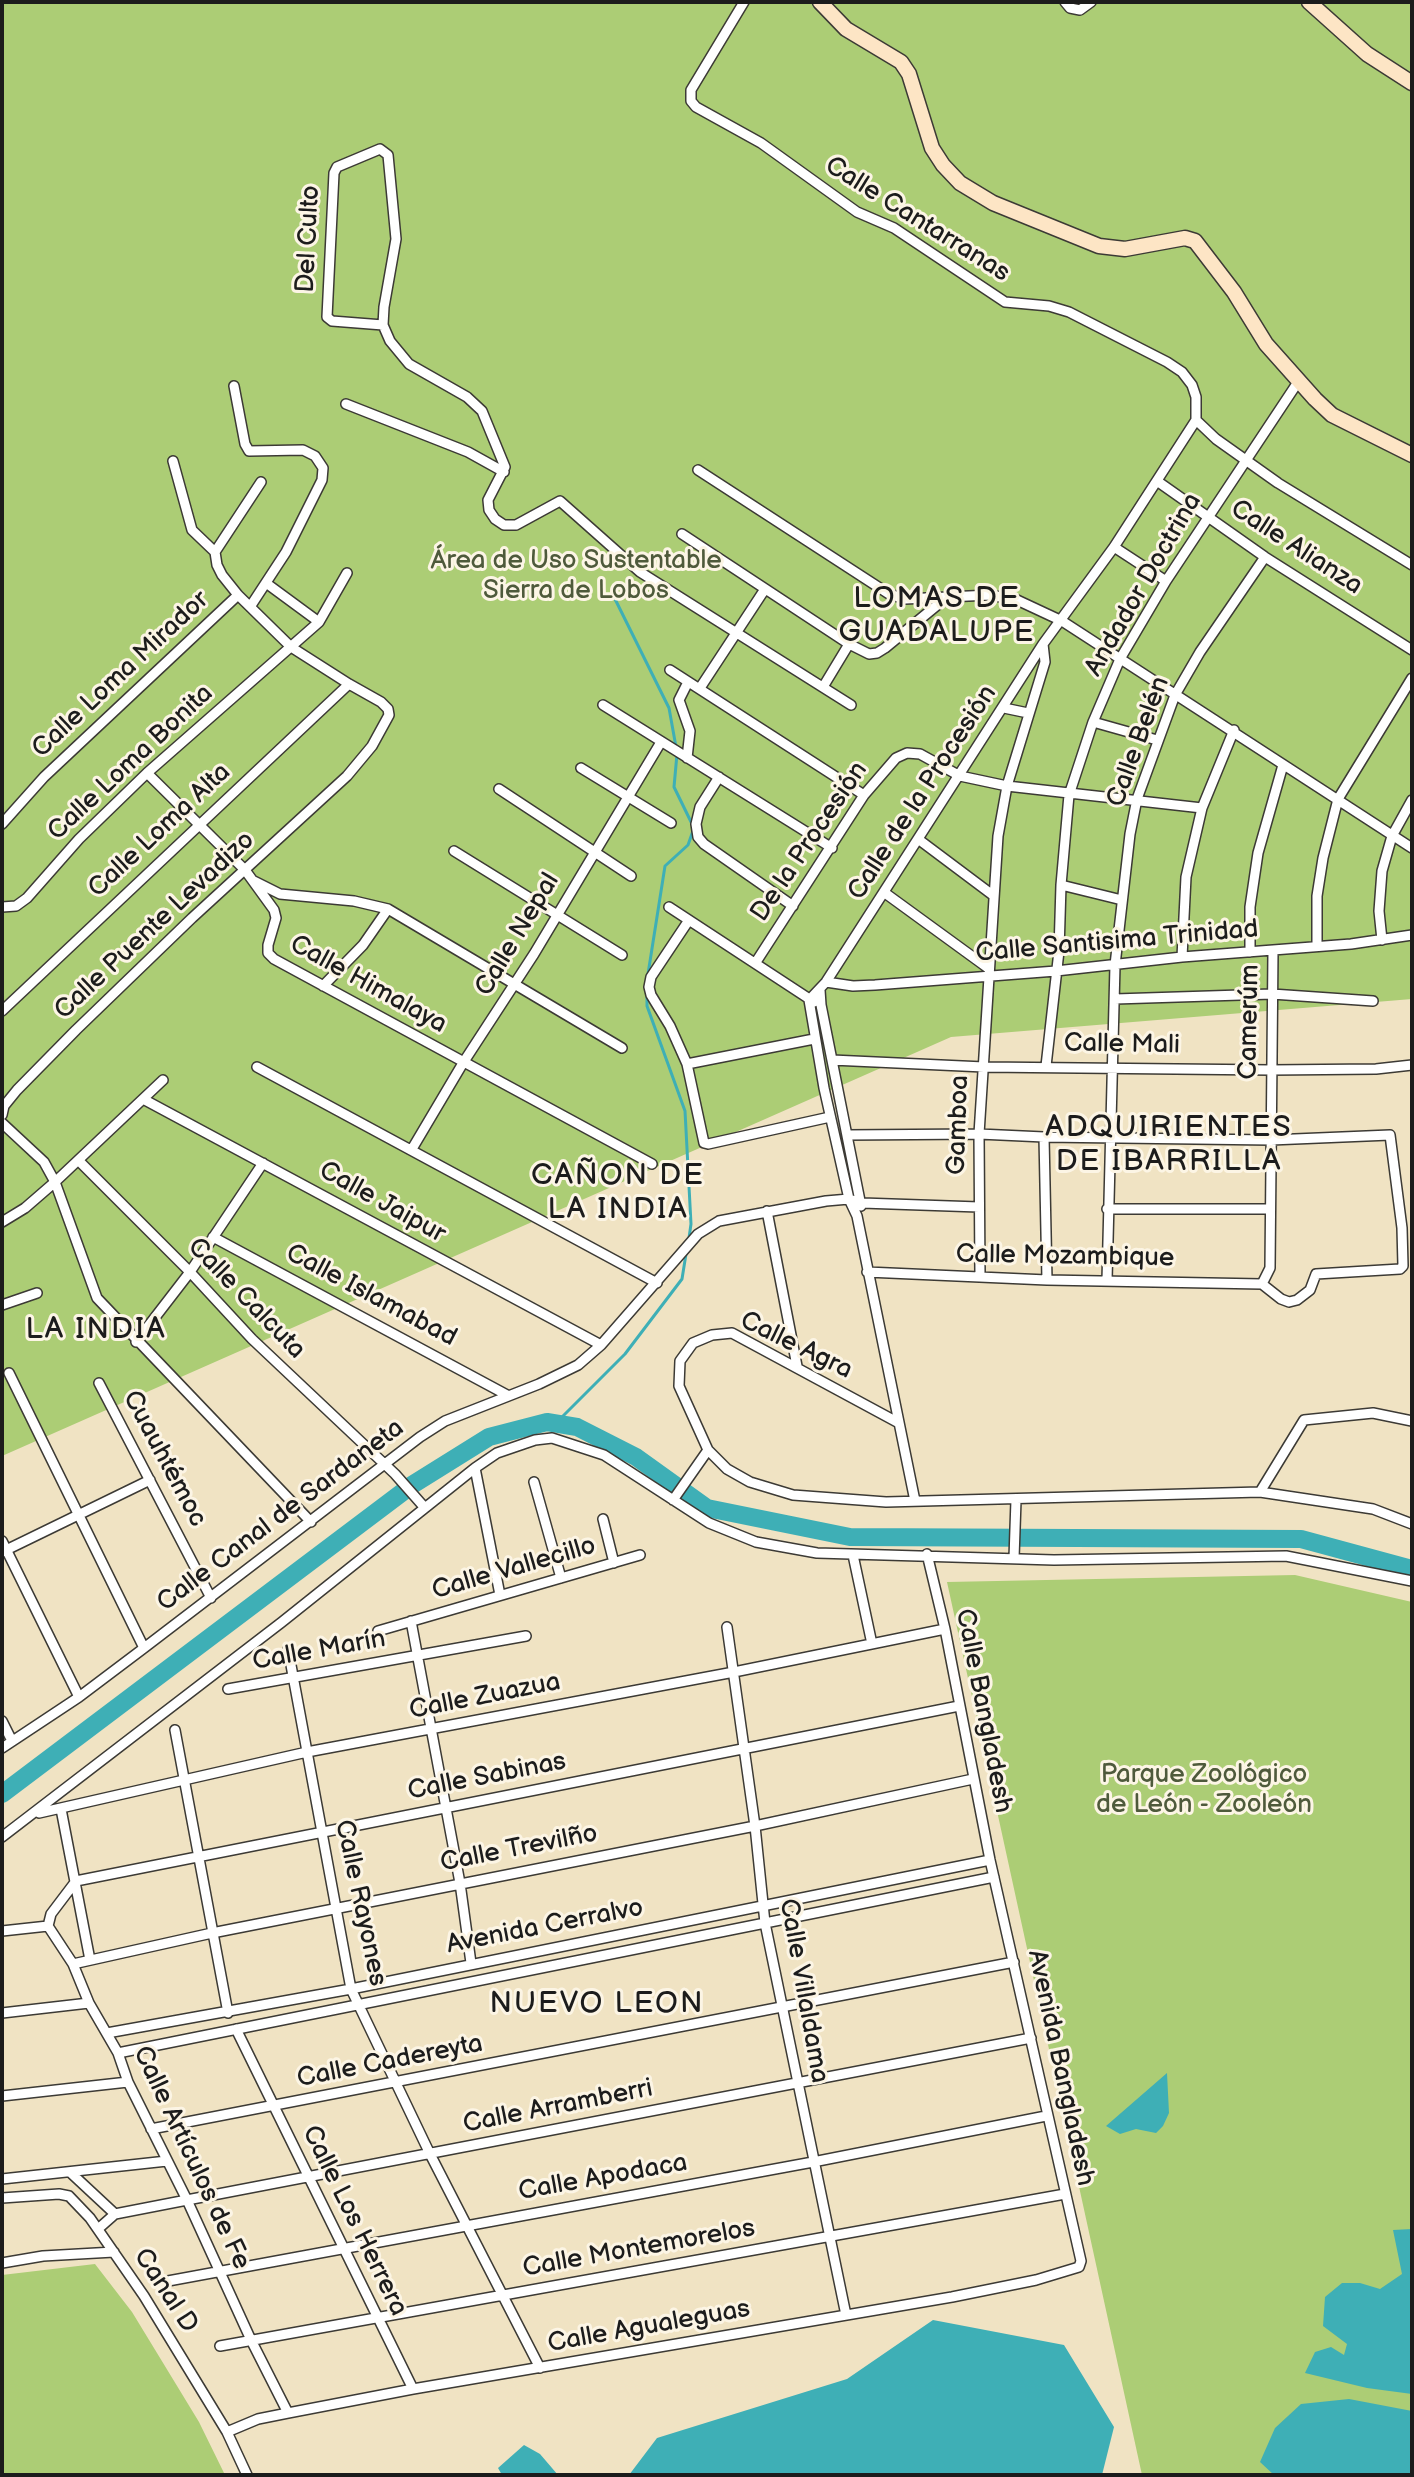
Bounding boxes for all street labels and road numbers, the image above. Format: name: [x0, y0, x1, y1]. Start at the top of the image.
street label: Calle Cantarranas: [819, 151, 1015, 289]
street label: Del Culto: [291, 184, 327, 294]
street label: Andador Doctrina: [1079, 488, 1209, 682]
street label: Calle Alianza: [1224, 494, 1368, 602]
street label: Calle Loma Mirador: [26, 585, 216, 765]
street label: Calle Belén: [1101, 673, 1177, 811]
street label: Calle Loma Bonita: [42, 678, 220, 848]
street label: Calle de la Procesión: [842, 680, 1004, 906]
street label: De la Procesión: [745, 756, 875, 928]
street label: Calle Loma Alta: [83, 757, 237, 905]
street label: Calle Puente Levadizo: [49, 825, 261, 1027]
street label: Calle Nepal: [469, 868, 567, 1002]
street label: Calle Santisima Trinidad: [974, 914, 1260, 970]
street label: Calle Himalaya: [284, 929, 452, 1041]
street label: Camerúm: [1233, 964, 1267, 1080]
street label: Calle Mali: [1064, 1028, 1180, 1062]
street label: Gamboa: [942, 1074, 976, 1176]
street label: Calle Jaipur: [313, 1156, 451, 1250]
street label: Calle Calcuta: [181, 1232, 311, 1366]
street label: Calle Islamabad: [280, 1238, 462, 1354]
street label: Calle Mozambique: [956, 1239, 1174, 1275]
street label: Calle Agra: [735, 1305, 857, 1387]
street label: Cuauhtémoc: [115, 1386, 213, 1532]
street label: Calle Canal de Sardaneta: [152, 1413, 410, 1619]
street label: Calle Vallecillo: [429, 1531, 599, 1607]
street label: Calle Bangladesh: [948, 1606, 1018, 1816]
street label: Calle Marín: [250, 1624, 388, 1678]
street label: Calle Zuazua: [407, 1667, 563, 1727]
street label: Calle Sabinas: [405, 1746, 569, 1808]
street label: Calle Rayones: [327, 1817, 393, 1989]
street label: Calle Trevilño: [438, 1818, 600, 1880]
street label: Avenida Cerralvo: [444, 1893, 646, 1961]
street label: Calle Villaldama: [771, 1896, 835, 2086]
street label: Avenida Bangladesh: [1020, 1947, 1100, 2189]
street label: Calle Cadereyta: [295, 2029, 485, 2095]
street label: Calle Artículos de Fe: [126, 2041, 256, 2275]
street label: Calle Arramberri: [461, 2073, 655, 2141]
street label: Calle Los Herrera: [294, 2121, 414, 2321]
street label: Calle Apodaca: [516, 2148, 690, 2208]
street label: Calle Montemorelos: [520, 2213, 758, 2285]
street label: Canal D: [126, 2243, 204, 2339]
street label: Calle Agualeguas: [545, 2294, 753, 2360]

